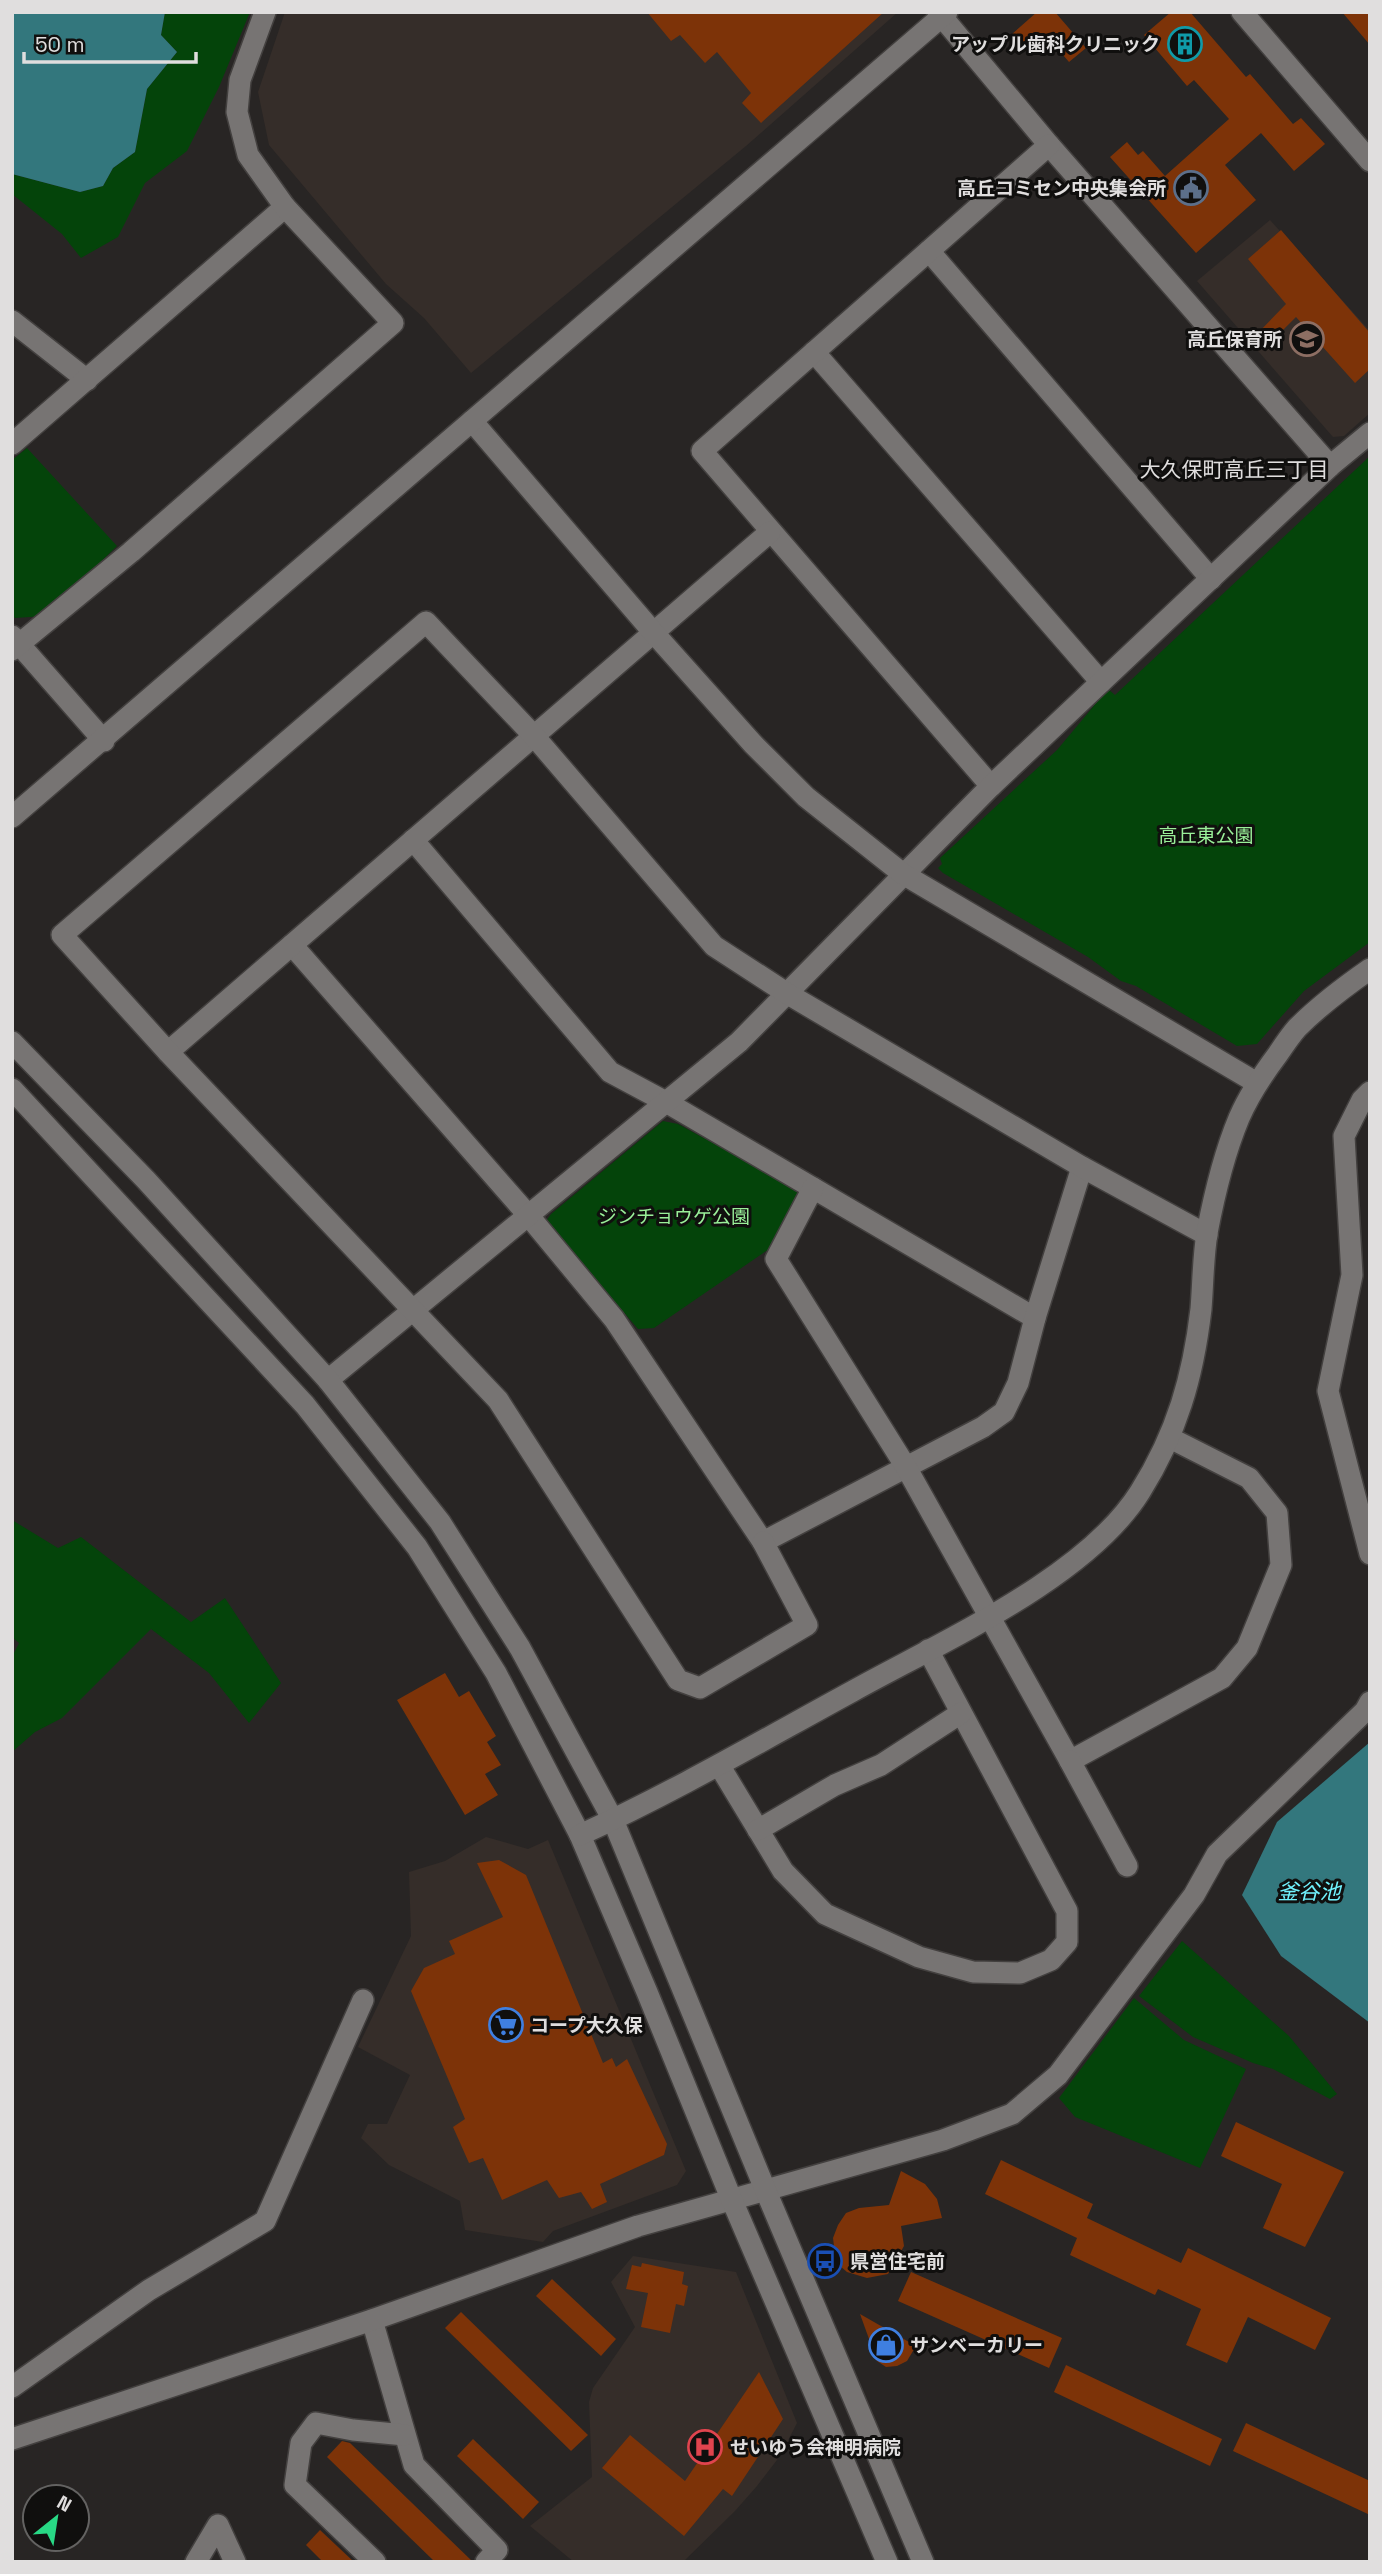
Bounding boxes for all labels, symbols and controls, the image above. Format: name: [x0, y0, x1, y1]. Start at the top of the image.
scale bar: [24, 21, 196, 65]
building icon: アップル歯科クリニック: [1166, 25, 1204, 63]
text: 50 m: [35, 31, 85, 58]
place label: アップル歯科クリニック: [951, 32, 1160, 57]
public building icon: 高丘コミセン中央集会所: [1172, 169, 1210, 207]
place label: 高丘コミセン中央集会所: [957, 176, 1166, 201]
school or university icon: 高丘保育所: [1288, 320, 1326, 358]
place label: 高丘保育所: [1187, 327, 1282, 352]
district label: 大久保町高丘三丁目: [1140, 456, 1329, 483]
park label: 高丘東公園: [1158, 823, 1254, 848]
park label: ジンチョウゲ公園: [598, 1204, 750, 1229]
water label: 釜谷池: [1278, 1878, 1342, 1905]
supermarket icon: コープ大久保: [487, 2006, 525, 2044]
place label: コープ大久保: [530, 2013, 643, 2038]
bus stop icon: 県営住宅前: [806, 2242, 844, 2280]
place label: 県営住宅前: [850, 2249, 945, 2274]
shop icon: サンベーカリー: [867, 2326, 905, 2364]
place label: サンベーカリー: [910, 2333, 1043, 2358]
hospital icon: せいゆう会神明病院: [686, 2428, 724, 2466]
place label: せいゆう会神明病院: [730, 2435, 901, 2460]
north arrow: [21, 2483, 91, 2553]
text: N: [52, 2490, 76, 2518]

